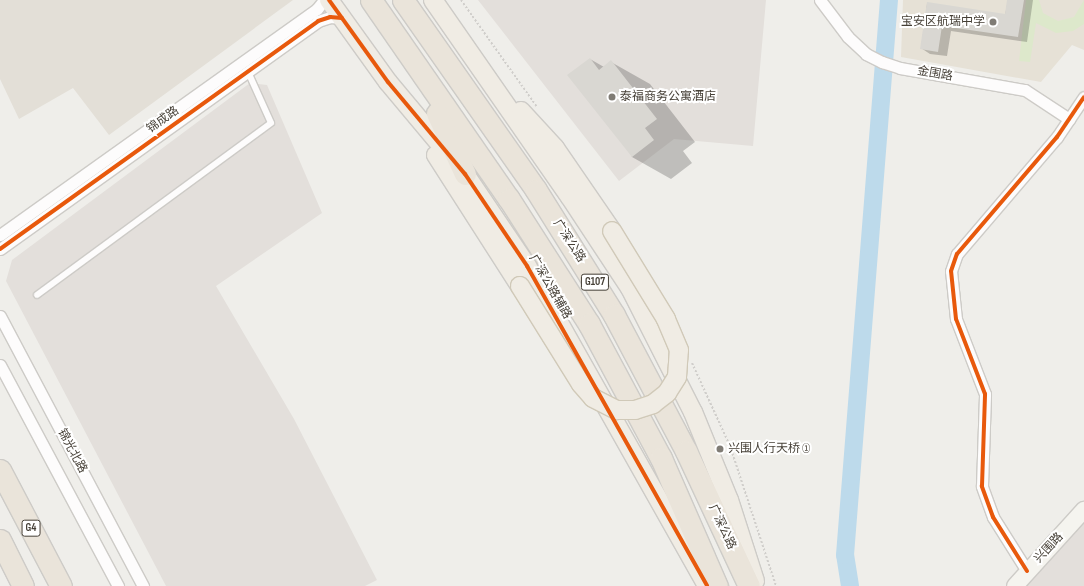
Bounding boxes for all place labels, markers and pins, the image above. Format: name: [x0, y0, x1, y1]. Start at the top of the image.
place label: 宝安区航瑞中学: [901, 15, 985, 29]
marker: 宝安区航瑞中学: [988, 17, 998, 27]
place label: 泰福商务公寓酒店: [620, 90, 716, 104]
marker: 泰福商务公寓酒店: [607, 92, 617, 102]
place label: 兴围人行天桥 ①: [728, 442, 810, 456]
marker: 兴围人行天桥 ①: [715, 444, 725, 454]

